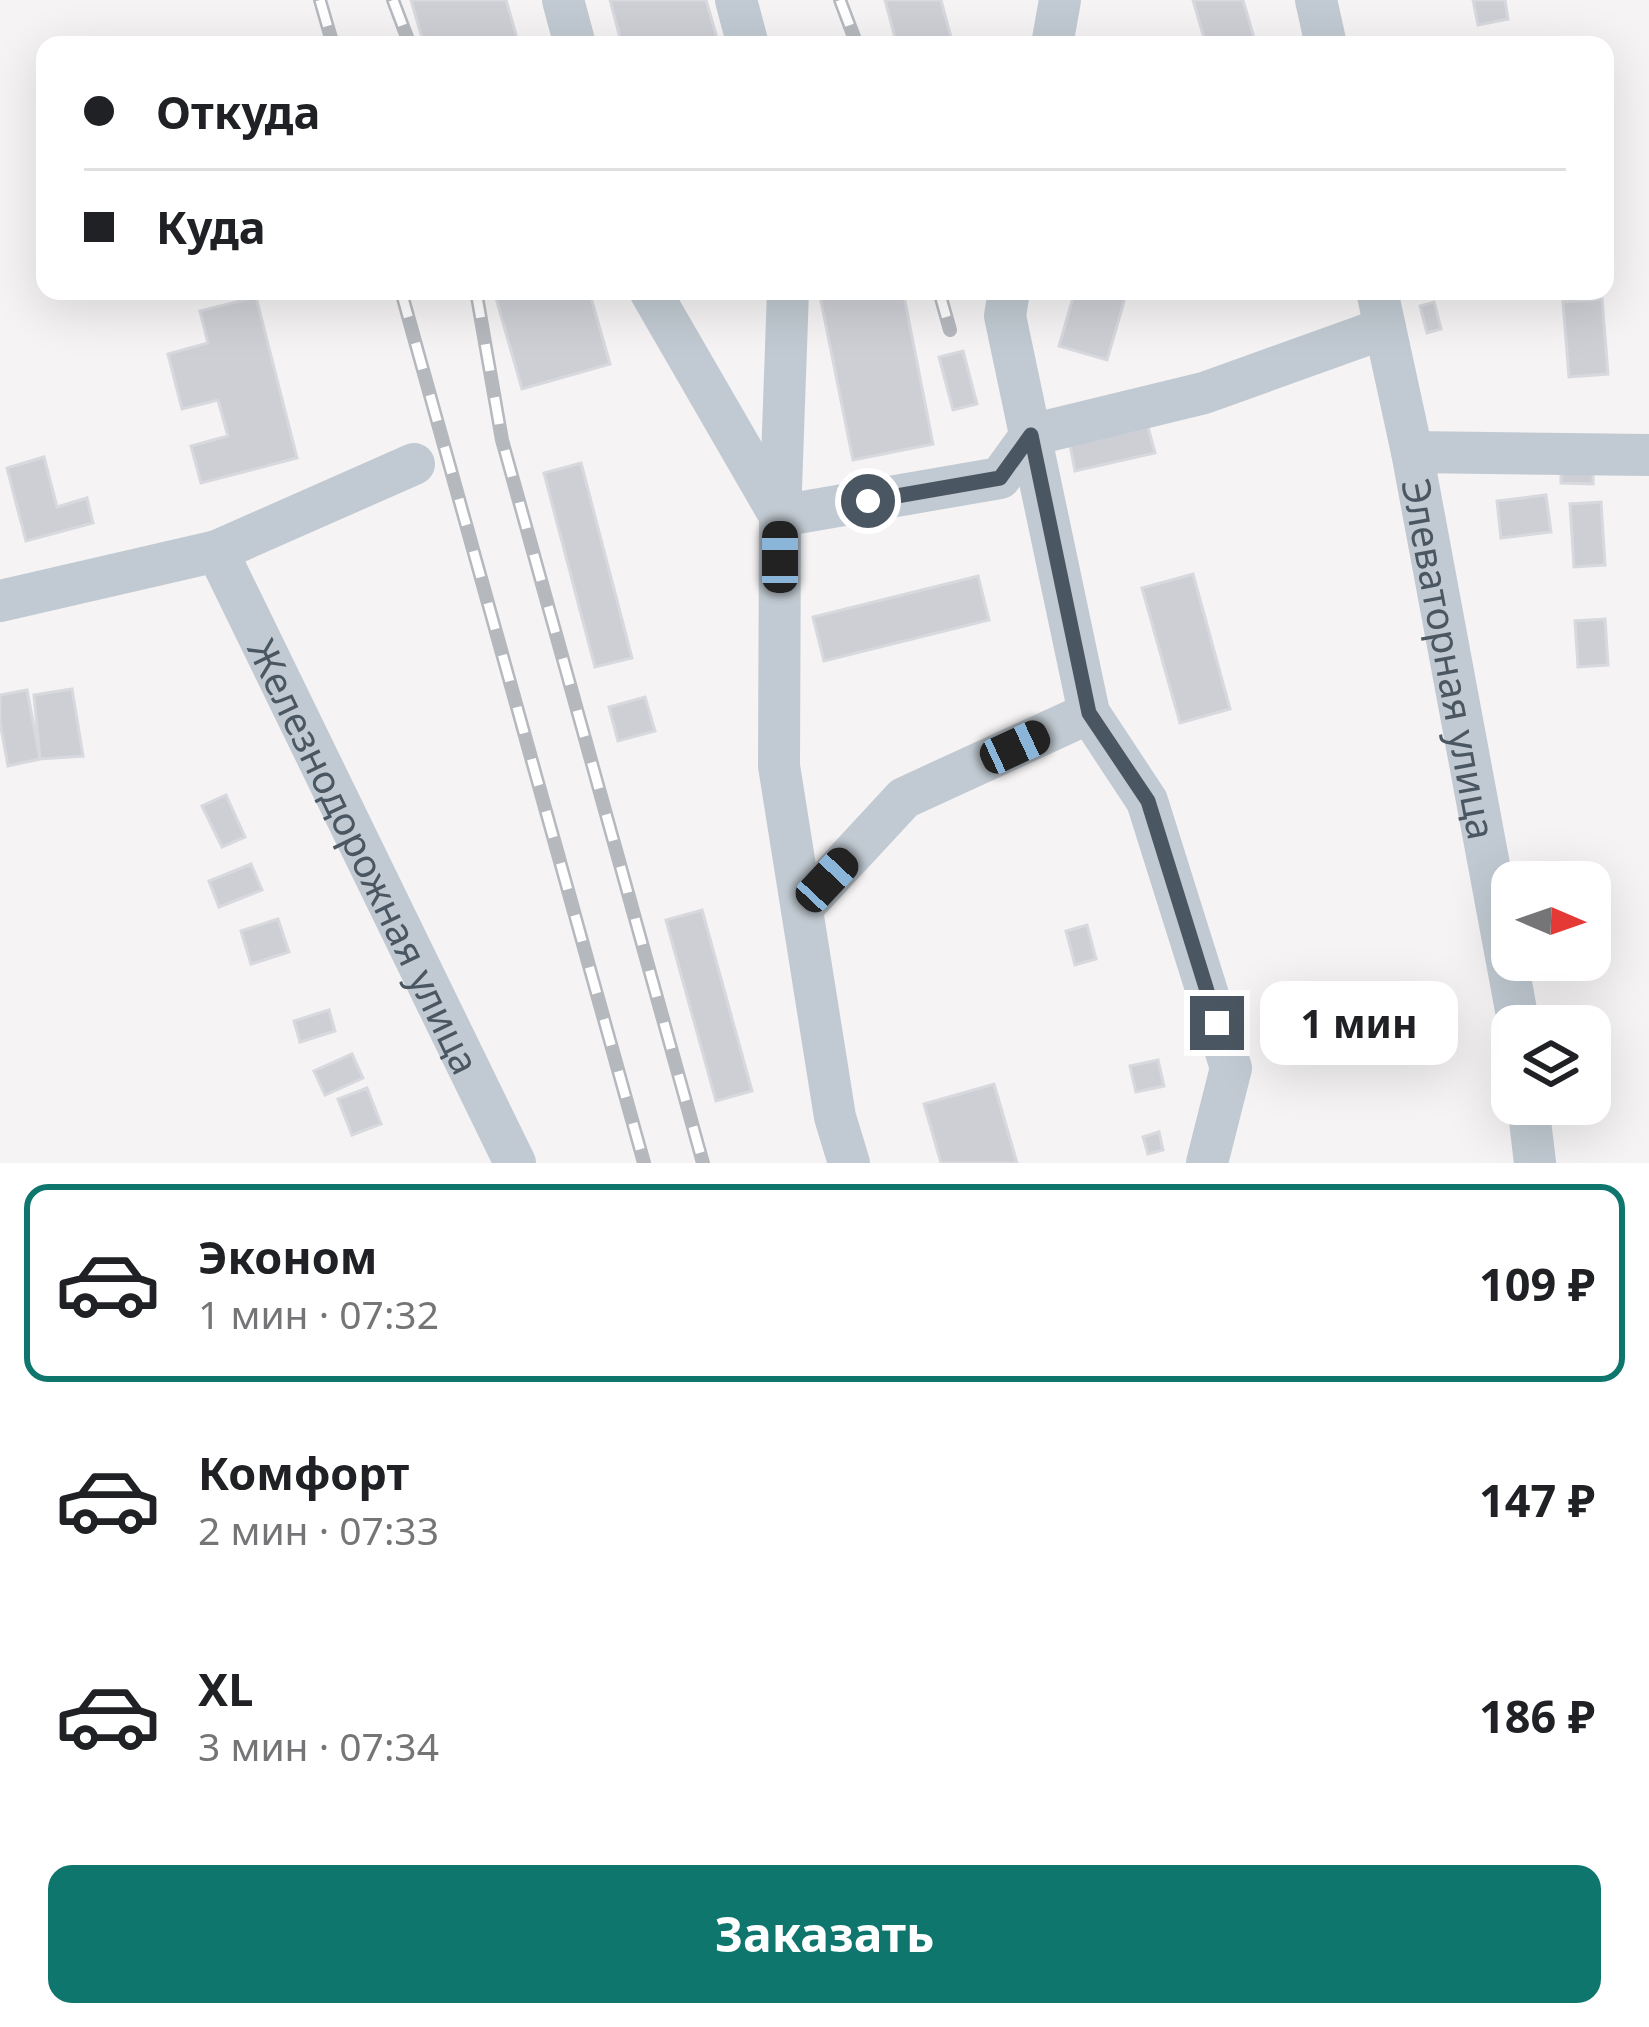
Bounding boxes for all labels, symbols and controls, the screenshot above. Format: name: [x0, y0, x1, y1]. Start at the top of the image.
text: Откуда: [156, 81, 320, 142]
text: Куда: [156, 196, 266, 257]
route start: [841, 474, 895, 528]
street label: Элеваторная улица: [1391, 474, 1510, 843]
car: [762, 521, 798, 593]
street label: Железнодорожная улица: [237, 629, 494, 1082]
car: [975, 715, 1055, 779]
car: [789, 841, 865, 919]
north arrow: [1491, 861, 1611, 981]
map controls: [1491, 861, 1611, 1125]
callout: 1 мин: [1259, 981, 1457, 1065]
route end: [1190, 996, 1244, 1050]
text: 1 мин: [1301, 996, 1417, 1049]
button: layers: [1491, 1005, 1611, 1125]
text: Эконом: [198, 1226, 377, 1287]
icon: car: [54, 1229, 162, 1337]
text: 109 ₽: [1479, 1253, 1595, 1314]
text: 1 мин · 07:32: [198, 1287, 439, 1340]
text: Комфорт: [198, 1442, 409, 1503]
icon: car: [54, 1445, 162, 1553]
text: 147 ₽: [1479, 1469, 1595, 1530]
text: 2 мин · 07:33: [198, 1503, 439, 1556]
text: XL: [198, 1658, 253, 1719]
icon: car: [54, 1661, 162, 1769]
text: 186 ₽: [1479, 1685, 1595, 1746]
text: 3 мин · 07:34: [198, 1719, 439, 1772]
button: Заказать: [48, 1865, 1601, 2003]

